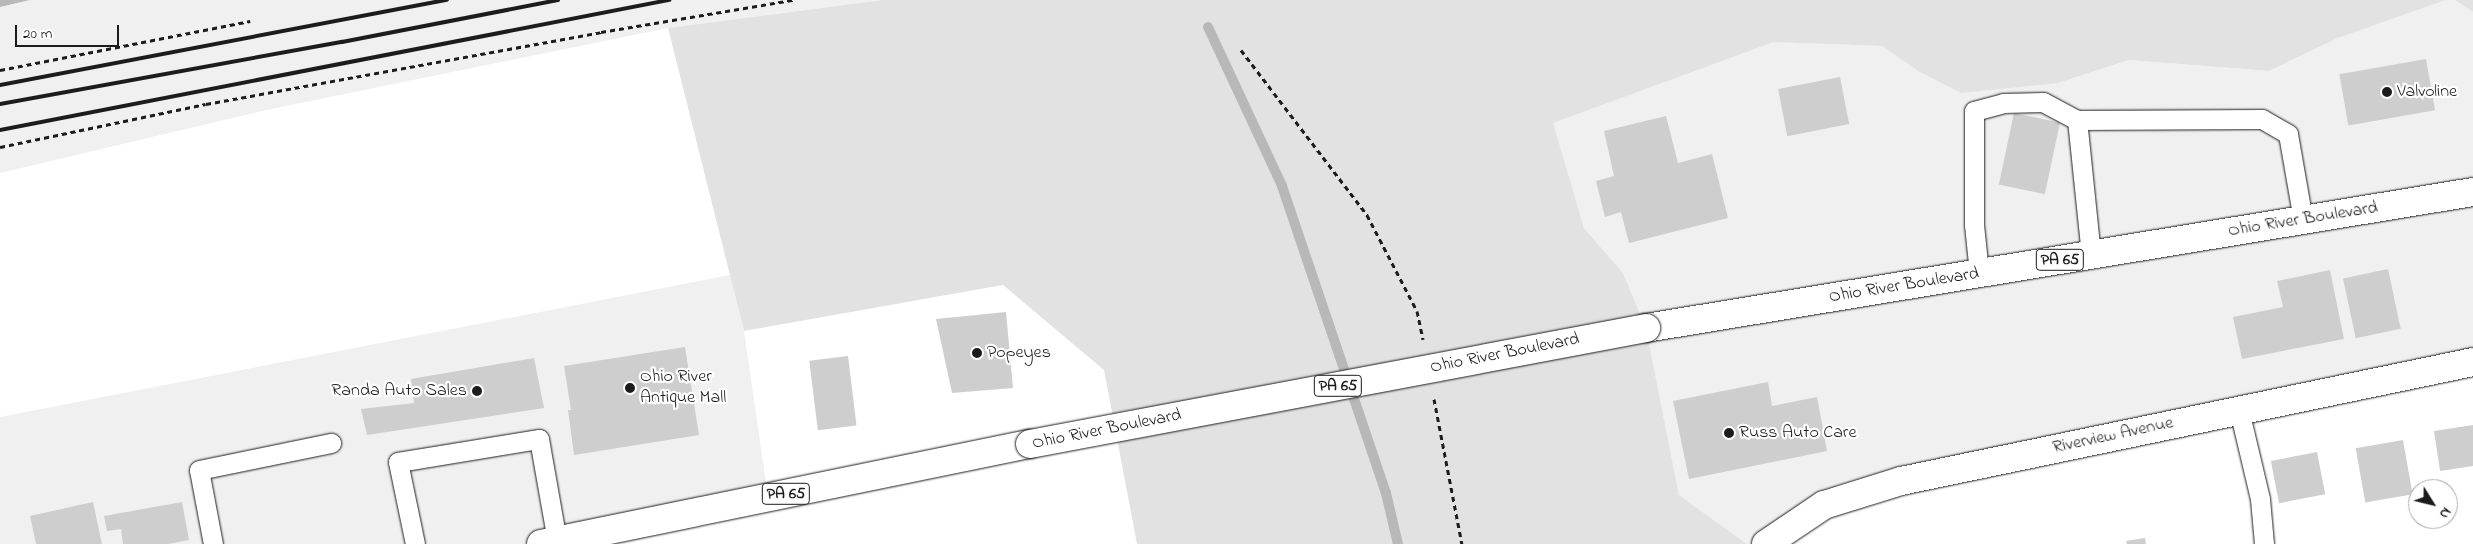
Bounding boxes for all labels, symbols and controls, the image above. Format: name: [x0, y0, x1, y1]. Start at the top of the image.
scale bar: [18, 15, 121, 47]
text: 20 m: [23, 23, 52, 45]
place label: Valvoline: [2397, 81, 2457, 103]
marker: Valvoline: [2381, 86, 2393, 98]
street label: Ohio River Boulevard: [2227, 197, 2379, 243]
road number: PA 65: [2035, 246, 2085, 274]
street label: Ohio River Boulevard: [1828, 263, 1980, 309]
street label: Ohio River Boulevard: [1429, 329, 1581, 379]
place label: Popeyes: [987, 342, 1051, 364]
marker: Popeyes: [971, 347, 983, 359]
place label: Ohio River Antique Mall: [640, 367, 726, 409]
road number: PA 65: [1313, 372, 1363, 400]
place label: Randa Auto Sales: [331, 380, 467, 402]
marker: Ohio River Antique Mall: [624, 382, 636, 394]
marker: Randa Auto Sales: [471, 385, 483, 397]
street label: Ohio River Boulevard: [1031, 405, 1183, 455]
street label: Riverview Avenue: [2051, 413, 2175, 459]
place label: Russ Auto Care: [1739, 422, 1857, 444]
marker: Russ Auto Care: [1723, 427, 1735, 439]
north arrow: [2408, 479, 2458, 529]
road number: PA 65: [761, 480, 811, 508]
text: N: [2433, 503, 2456, 523]

